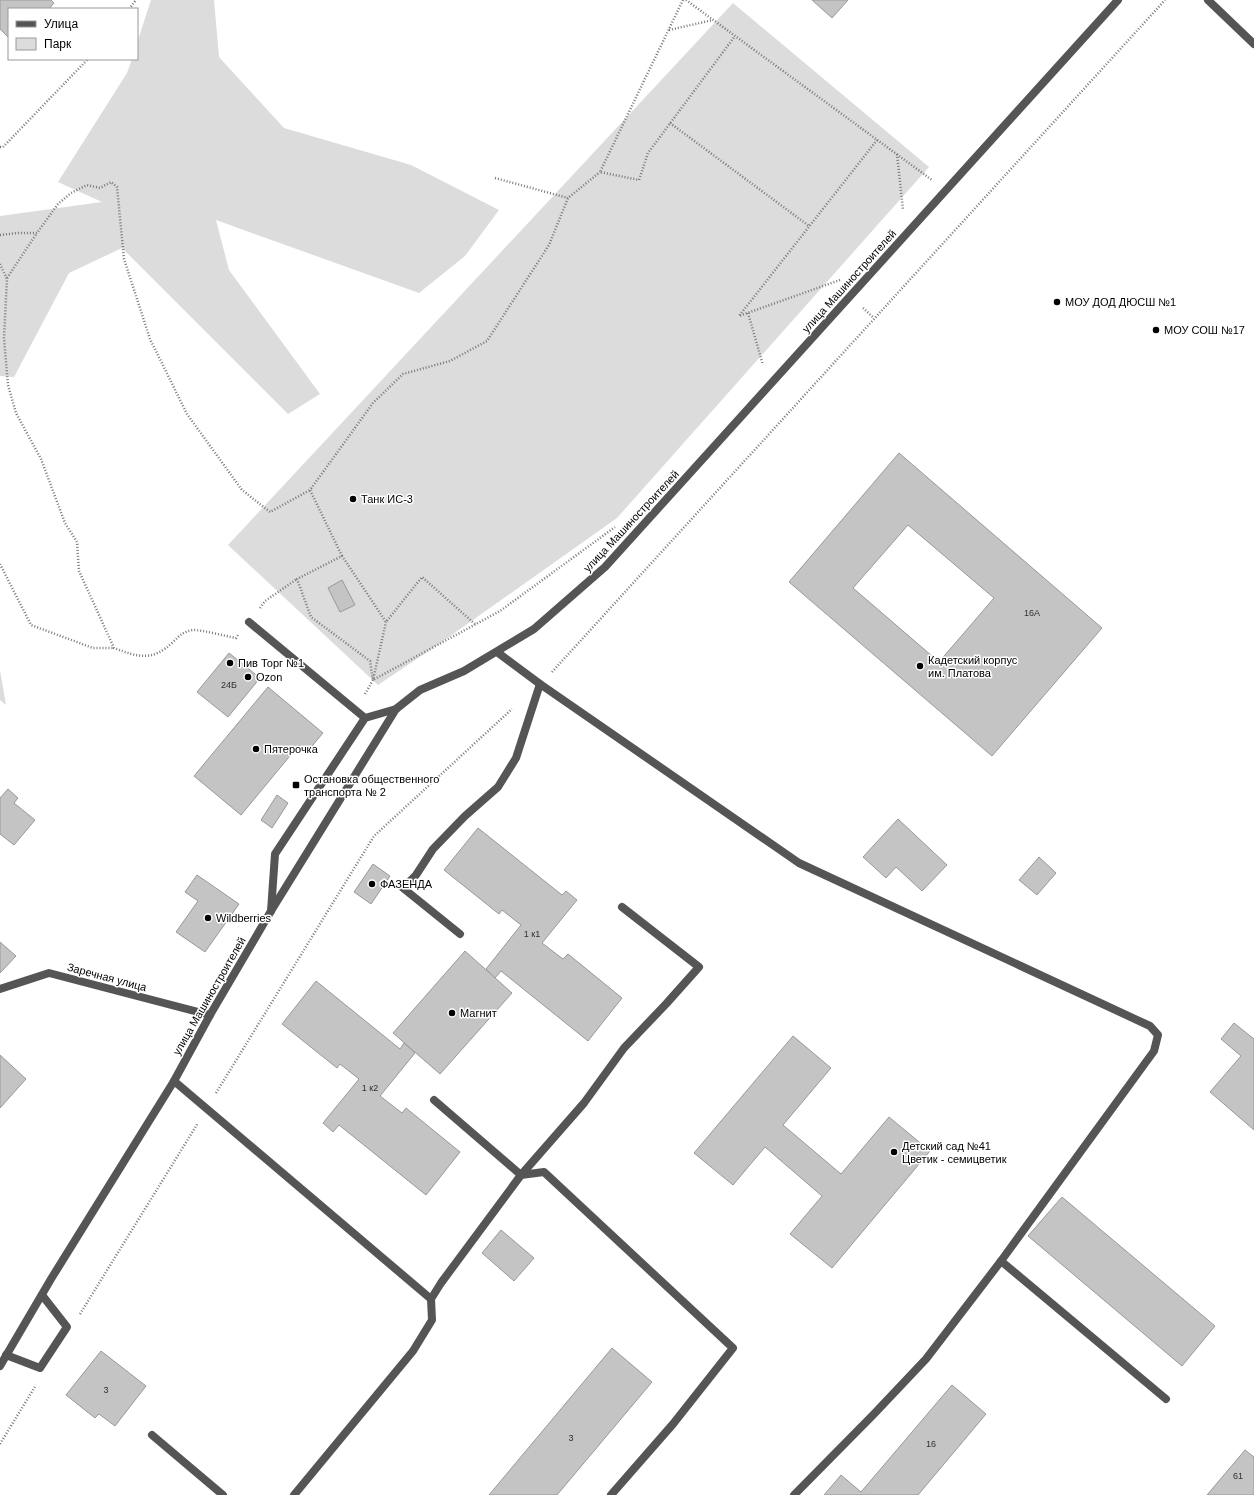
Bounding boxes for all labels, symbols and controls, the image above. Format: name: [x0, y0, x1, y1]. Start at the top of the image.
legend: [8, 8, 138, 60]
text: Улица: [44, 17, 78, 31]
text: Парк: [44, 37, 72, 51]
street label: улица Машиностроителей: [800, 227, 898, 335]
place label: МОУ ДОД ДЮСШ №1: [1065, 296, 1176, 308]
marker: МОУ ДОД ДЮСШ №1: [1052, 297, 1062, 307]
place label: МОУ СОШ №17: [1164, 324, 1245, 336]
marker: МОУ СОШ №17: [1151, 325, 1161, 335]
street label: улица Машиностроителей: [581, 468, 681, 574]
place label: Танк ИС-3: [361, 493, 413, 505]
marker: Танк ИС-3: [348, 494, 358, 504]
house number: 16А: [1024, 608, 1040, 618]
place label: Кадетский корпус им. Платова: [928, 654, 1018, 679]
place label: Пив Торг №1: [238, 657, 304, 669]
marker: Пив Торг №1: [225, 658, 235, 668]
marker: Кадетский корпус им. Платова: [915, 661, 925, 671]
place label: Ozon: [256, 671, 282, 683]
marker: Ozon: [243, 672, 253, 682]
house number: 24Б: [221, 680, 237, 690]
place label: Пятерочка: [264, 743, 319, 755]
marker: Пятерочка: [251, 744, 261, 754]
place label: Остановка общественного транспорта № 2: [304, 773, 439, 798]
marker: Остановка общественного транспорта № 2: [291, 780, 301, 790]
place label: ФАЗЕНДА: [380, 878, 433, 890]
marker: ФАЗЕНДА: [367, 879, 377, 889]
place label: Wildberries: [216, 912, 272, 924]
marker: Wildberries: [203, 913, 213, 923]
house number: 1 к1: [524, 929, 540, 939]
street label: улица Машиностроителей: [170, 935, 248, 1057]
street label: Заречная улица: [66, 961, 149, 994]
place label: Магнит: [460, 1007, 497, 1019]
marker: Магнит: [447, 1008, 457, 1018]
house number: 1 к2: [362, 1083, 378, 1093]
place label: Детский сад №41 Цветик - семицветик: [902, 1140, 1007, 1165]
marker: Детский сад №41 Цветик - семицветик: [889, 1147, 899, 1157]
house number: 3: [103, 1385, 109, 1395]
house number: 3: [568, 1433, 574, 1443]
house number: 16: [926, 1439, 936, 1449]
house number: 61: [1233, 1471, 1243, 1481]

